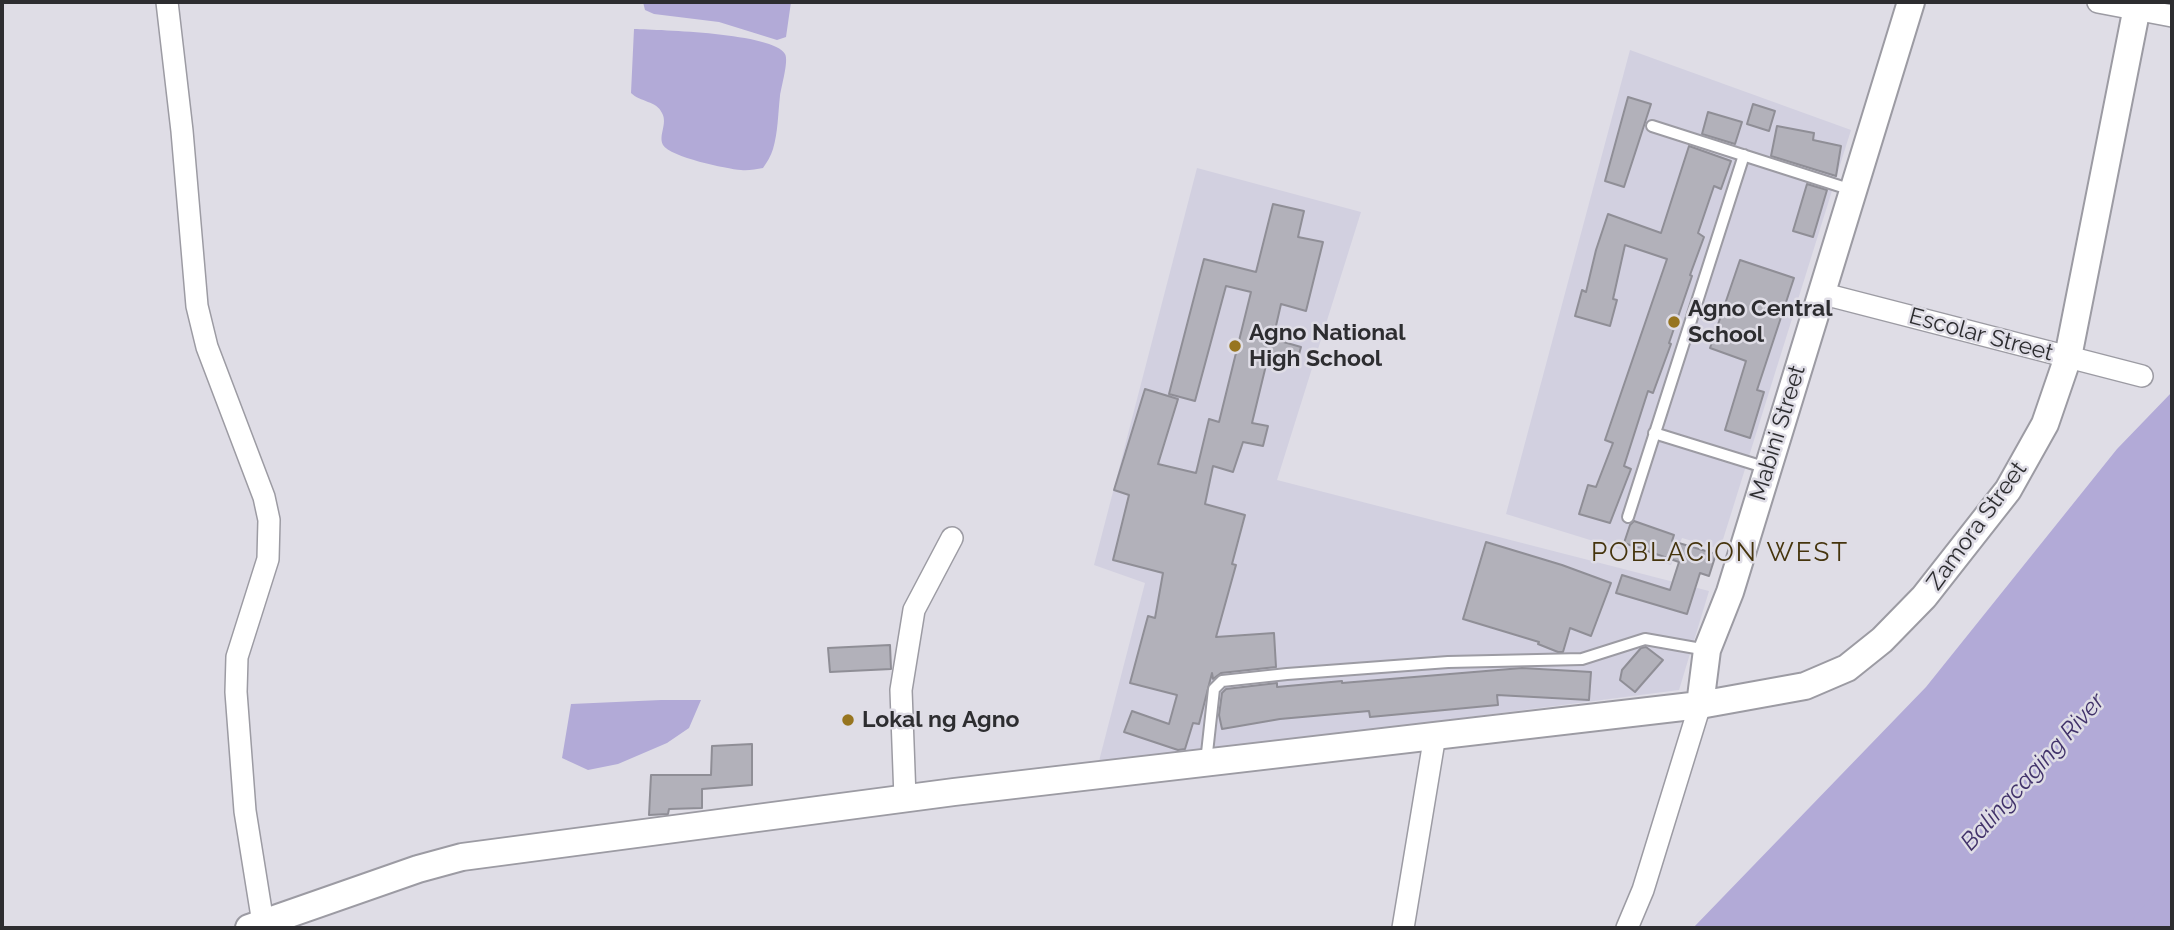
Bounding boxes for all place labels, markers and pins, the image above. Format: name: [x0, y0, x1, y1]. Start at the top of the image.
place label: Agno Central School: [1688, 295, 1833, 349]
marker: Agno Central School: [1666, 314, 1682, 330]
place label: Agno National High School: [1249, 319, 1406, 373]
marker: Agno National High School: [1227, 338, 1243, 354]
place label: Lokal ng Agno: [862, 706, 1020, 734]
marker: Lokal ng Agno: [840, 712, 856, 728]

